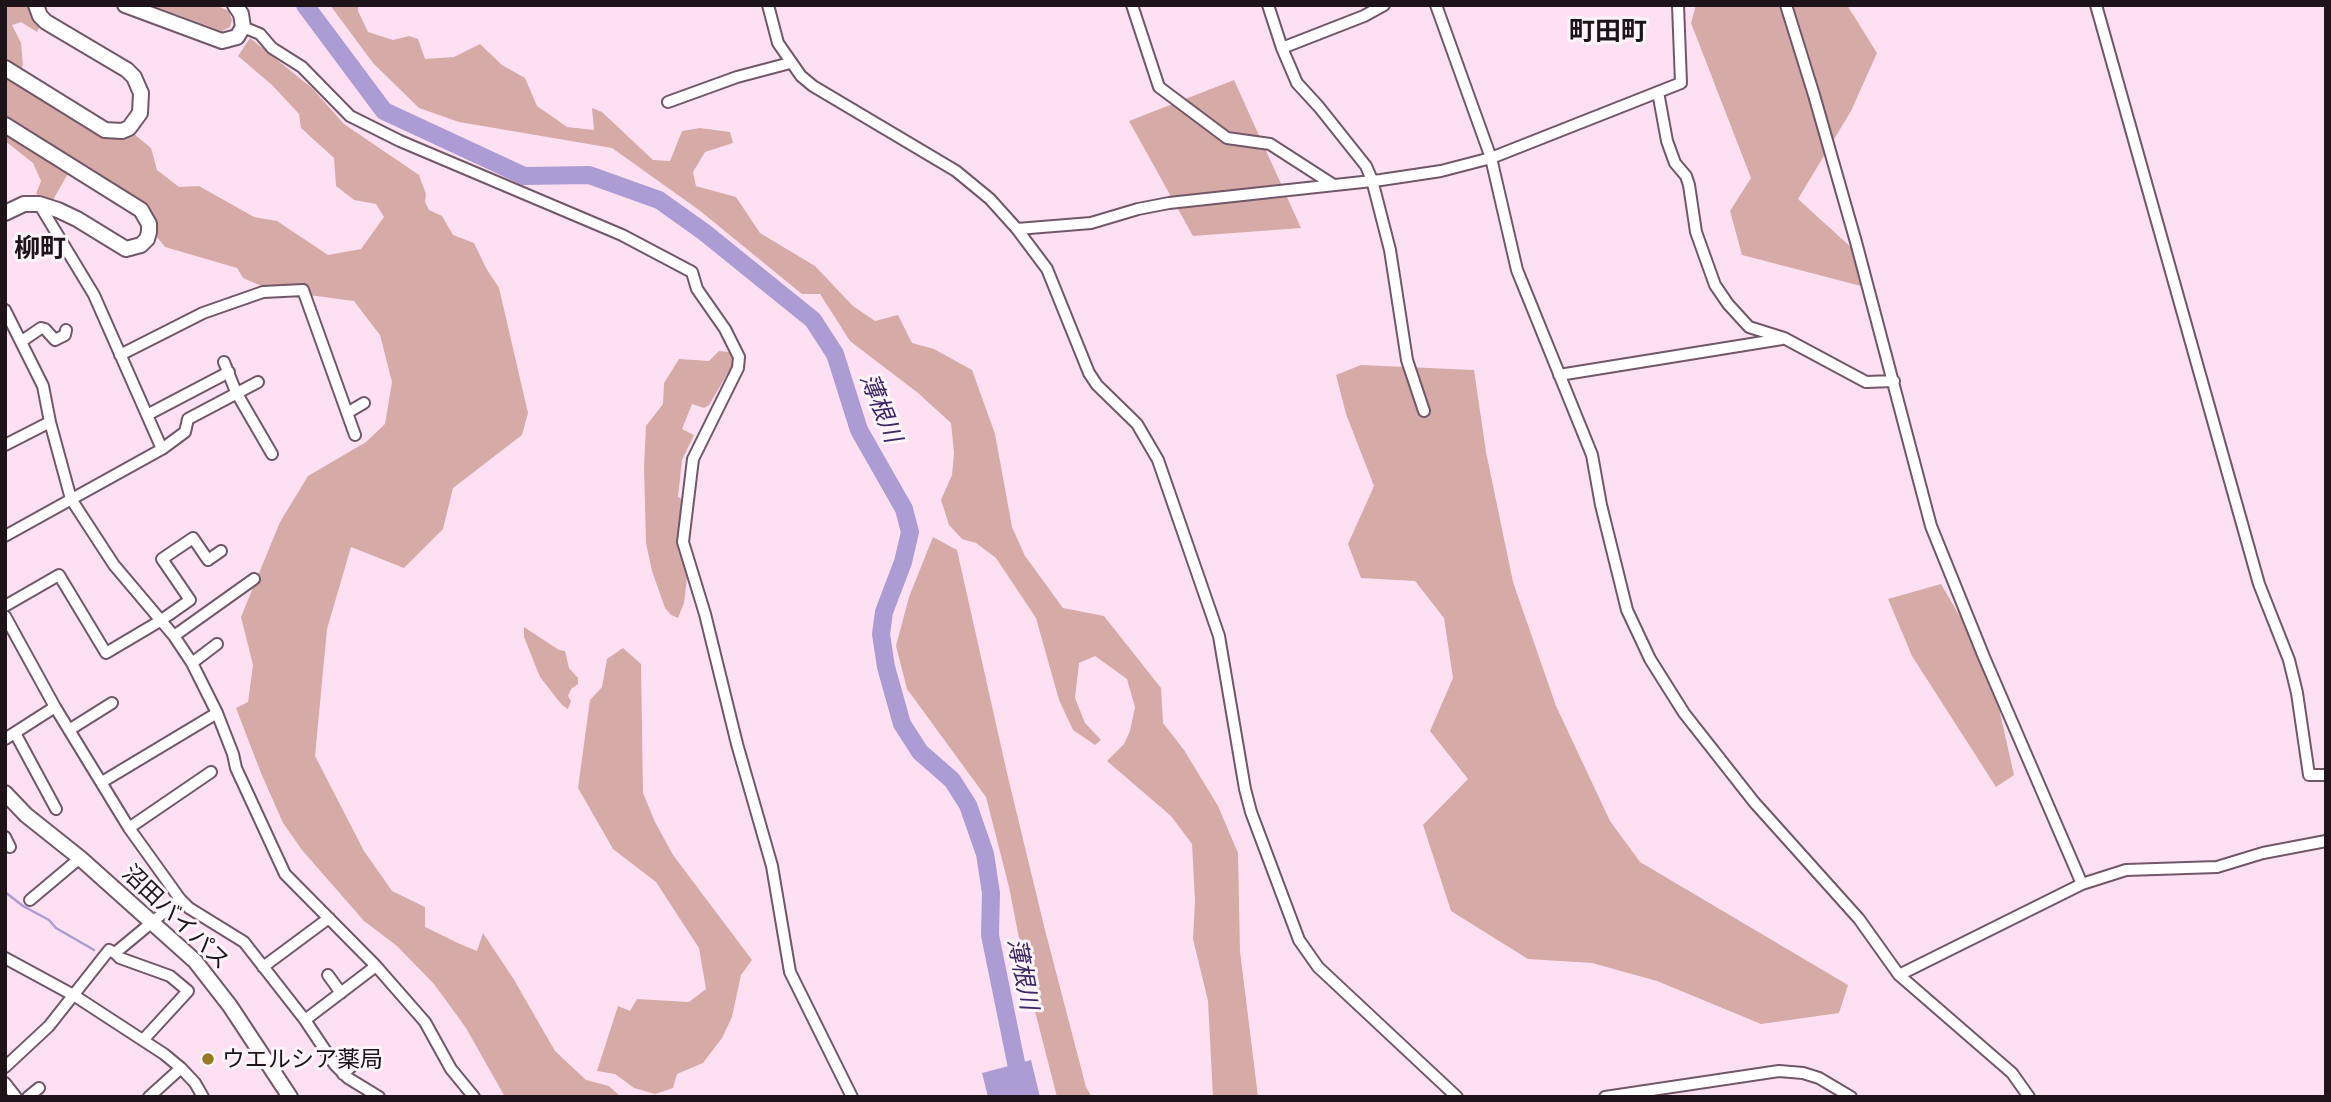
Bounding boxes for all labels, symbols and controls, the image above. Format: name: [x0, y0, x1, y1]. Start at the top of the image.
district label: 町田町: [1569, 15, 1647, 47]
district label: 柳町: [14, 232, 66, 264]
water label: 薄根川: [854, 369, 908, 447]
street label: 沼田バイパス: [117, 859, 235, 975]
water label: 薄根川: [1002, 936, 1044, 1012]
place label: ウエルシア薬局: [222, 1045, 383, 1073]
marker: ウエルシア薬局: [200, 1051, 216, 1067]

